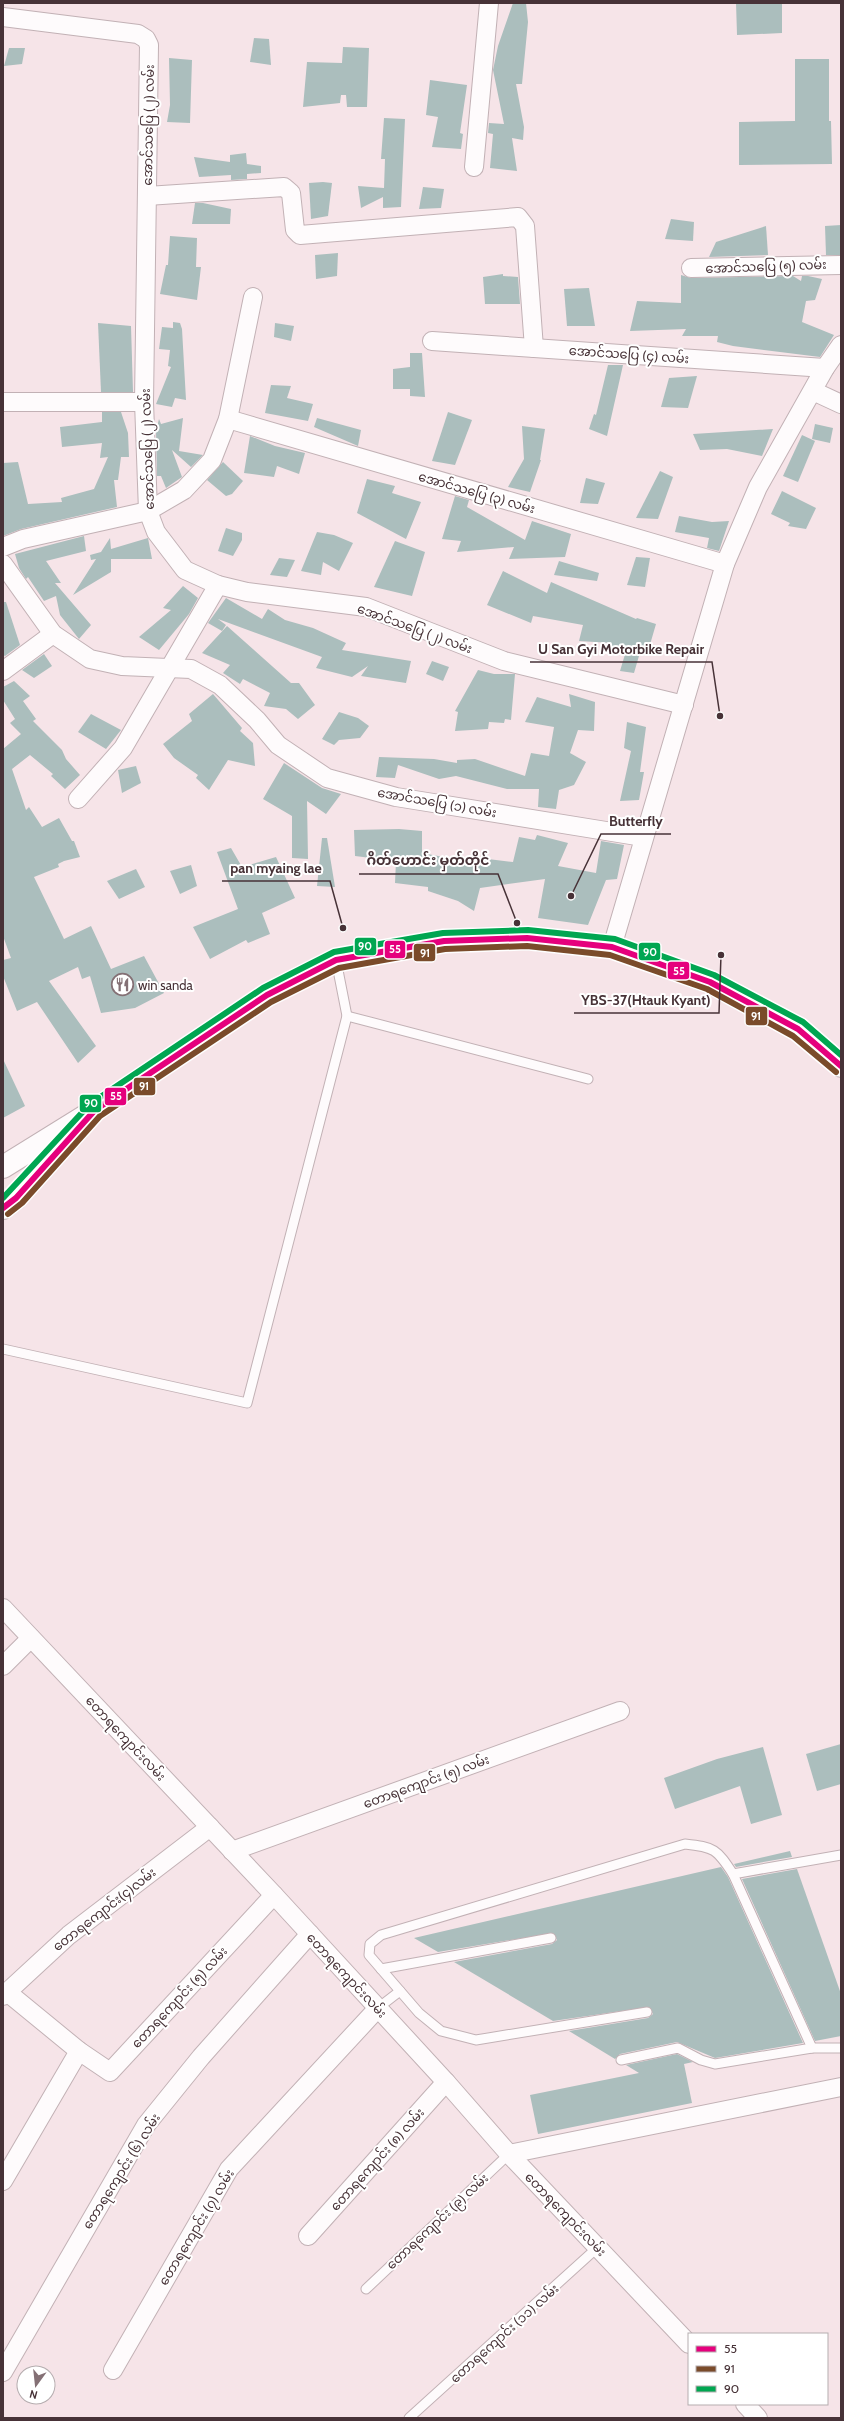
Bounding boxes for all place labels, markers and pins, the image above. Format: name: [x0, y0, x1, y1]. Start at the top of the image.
callout: U San Gyi Motorbike Repair: [530, 636, 712, 662]
callout: Butterfly: [601, 808, 671, 834]
callout: ဂိတ်ဟောင်း မှတ်တိုင်: [359, 848, 498, 874]
callout: pan myaing lae: [222, 855, 330, 881]
restaurant icon: win sanda: [110, 972, 136, 998]
place label: win sanda: [138, 977, 193, 993]
callout: YBS-37(Htauk Kyant): [574, 987, 719, 1013]

